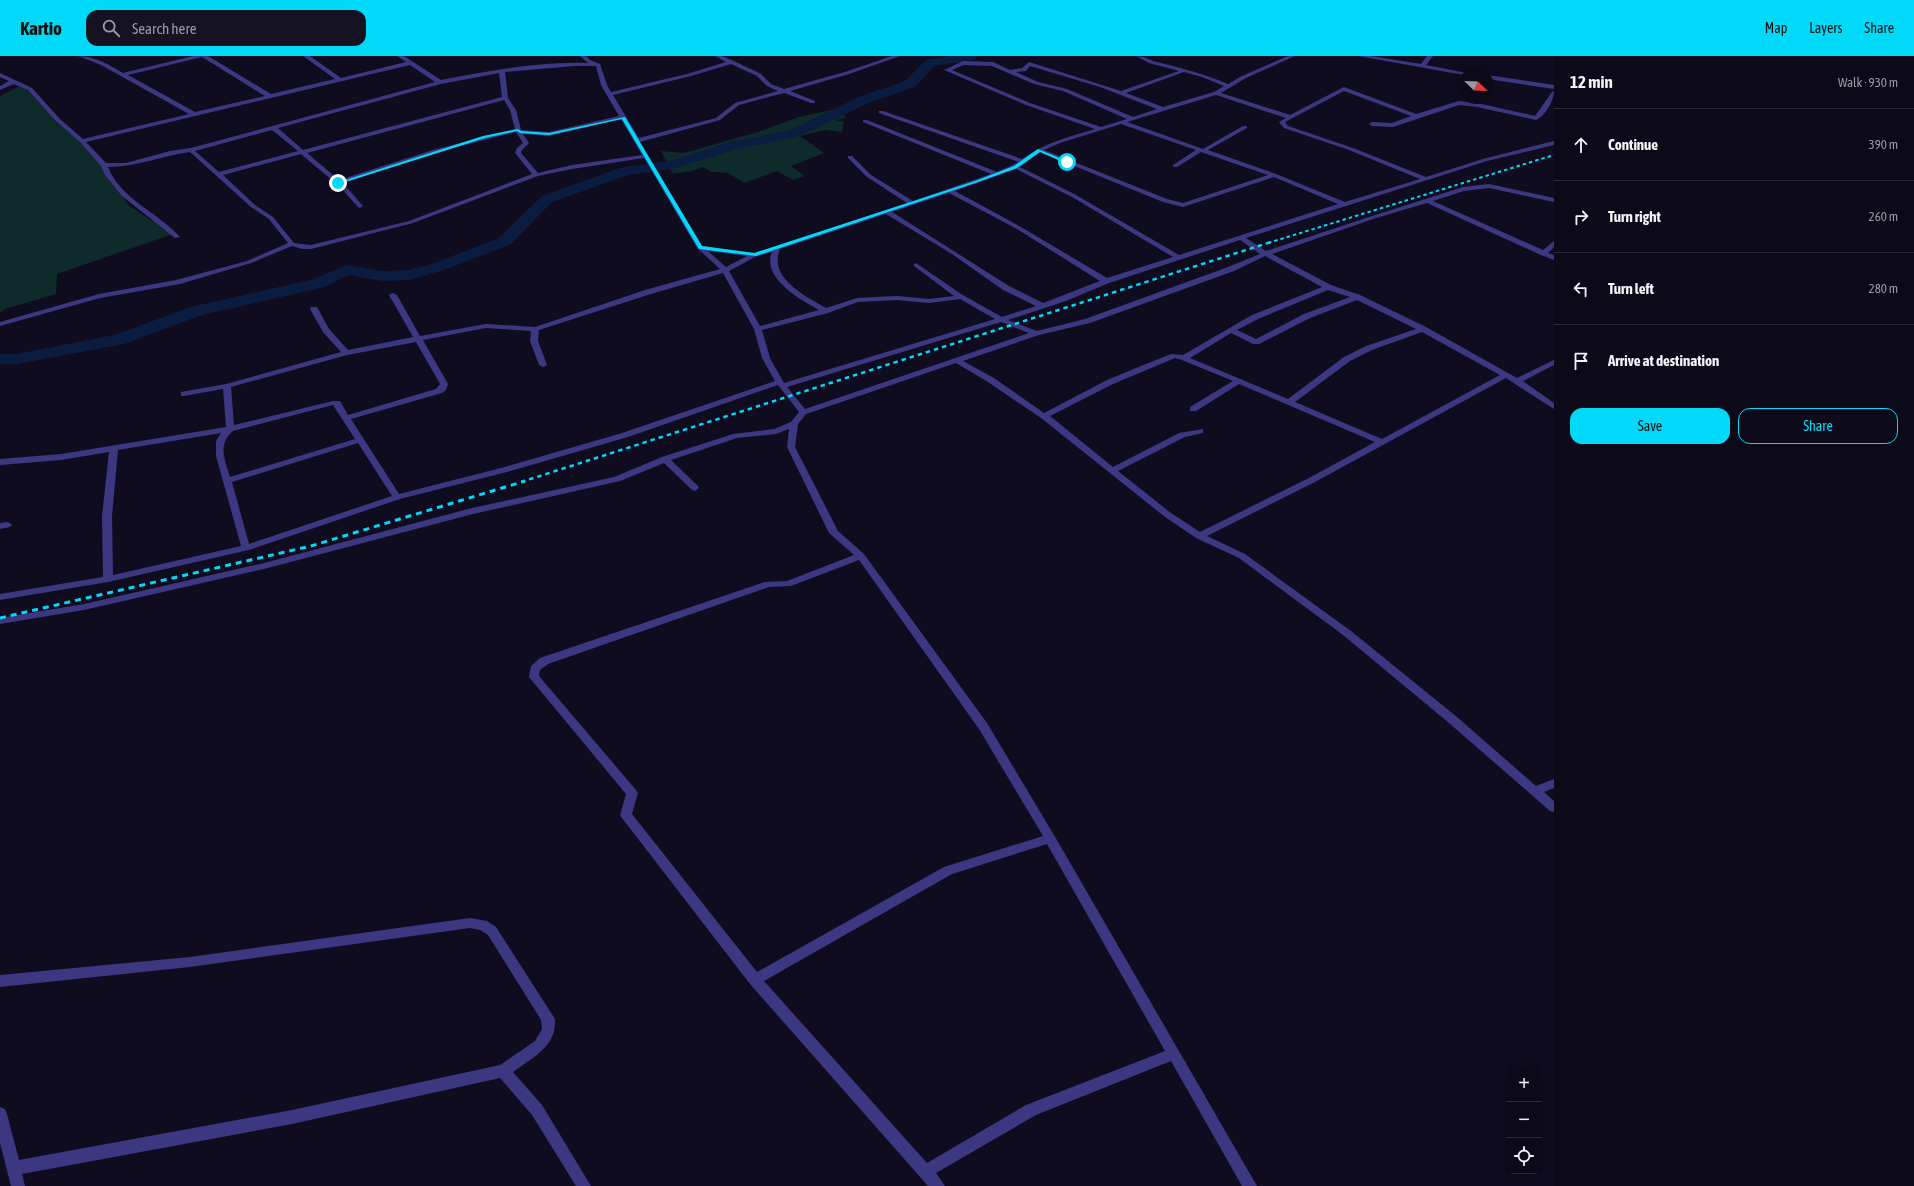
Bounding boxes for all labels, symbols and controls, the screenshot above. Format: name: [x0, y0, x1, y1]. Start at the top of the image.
search box: [86, 10, 366, 46]
text: Kartio: [20, 17, 62, 39]
icon: search: [100, 17, 122, 39]
text: Search here: [132, 20, 197, 37]
text: Map: [1765, 20, 1787, 36]
text: Layers: [1809, 20, 1842, 36]
text: Share: [1864, 20, 1894, 36]
north arrow: [1458, 68, 1494, 104]
text: 12 min: [1570, 72, 1613, 92]
text: Walk · 930 m: [1838, 75, 1898, 90]
icon: ahead: [1570, 134, 1592, 156]
text: Continue: [1608, 136, 1658, 153]
text: 390 m: [1869, 137, 1898, 152]
route start: [1058, 153, 1076, 171]
route end: [329, 174, 347, 192]
icon: right: [1570, 206, 1592, 228]
text: Turn right: [1608, 208, 1661, 225]
text: 260 m: [1869, 209, 1898, 224]
icon: left: [1570, 278, 1592, 300]
text: Turn left: [1608, 280, 1654, 297]
text: 280 m: [1869, 281, 1898, 296]
icon: arrive: [1570, 350, 1592, 372]
text: Arrive at destination: [1608, 352, 1719, 369]
button: Save: [1570, 408, 1730, 444]
button: Share: [1738, 408, 1898, 444]
map controls: [1506, 1066, 1542, 1174]
button: +: [1506, 1066, 1542, 1102]
button: −: [1506, 1102, 1542, 1138]
button: locate: [1506, 1138, 1542, 1174]

